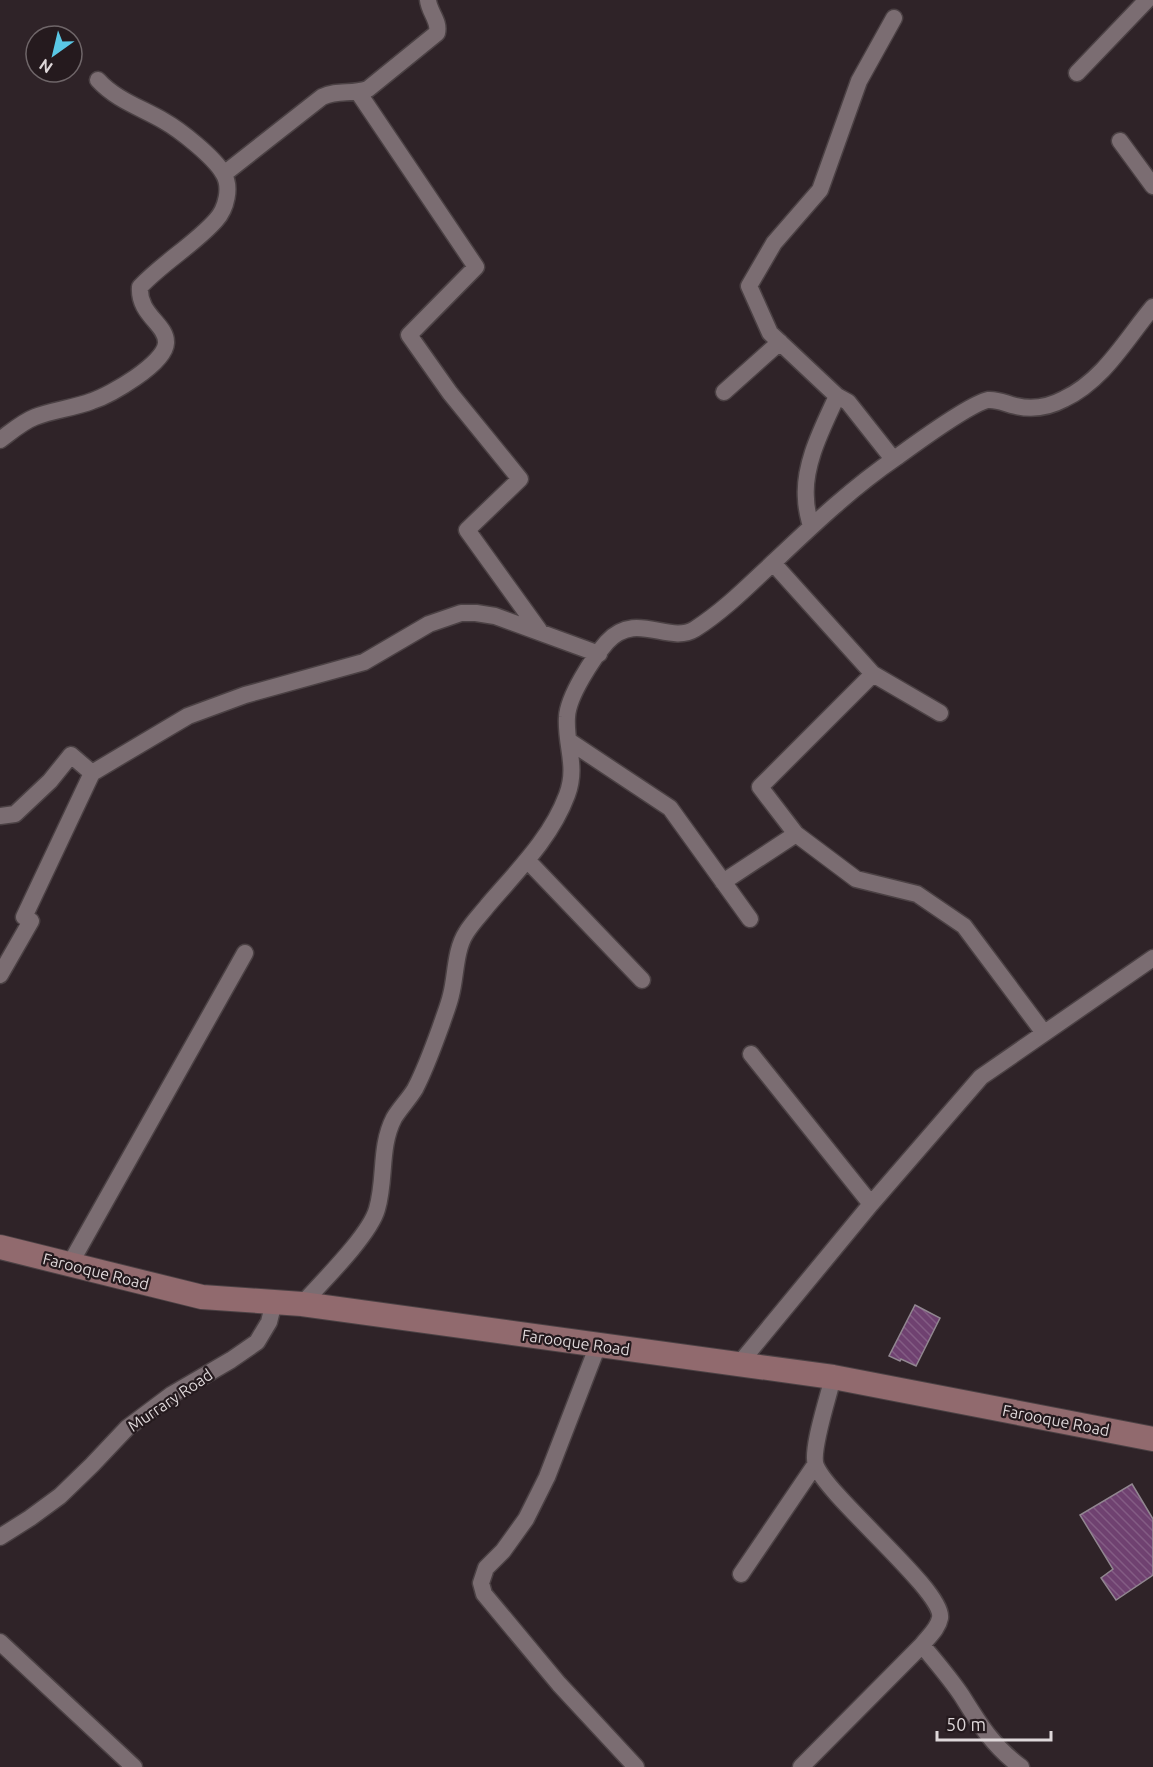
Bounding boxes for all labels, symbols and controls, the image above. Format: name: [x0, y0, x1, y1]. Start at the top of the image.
north arrow: [24, 24, 84, 84]
text: N: [36, 56, 56, 77]
street label: Farooque Road: [41, 1249, 151, 1293]
street label: Farooque Road: [521, 1326, 631, 1358]
street label: Murrary Road: [124, 1365, 216, 1435]
street label: Farooque Road: [1001, 1401, 1111, 1439]
scale bar: [937, 1704, 1051, 1742]
text: 50 m: [946, 1714, 986, 1734]

